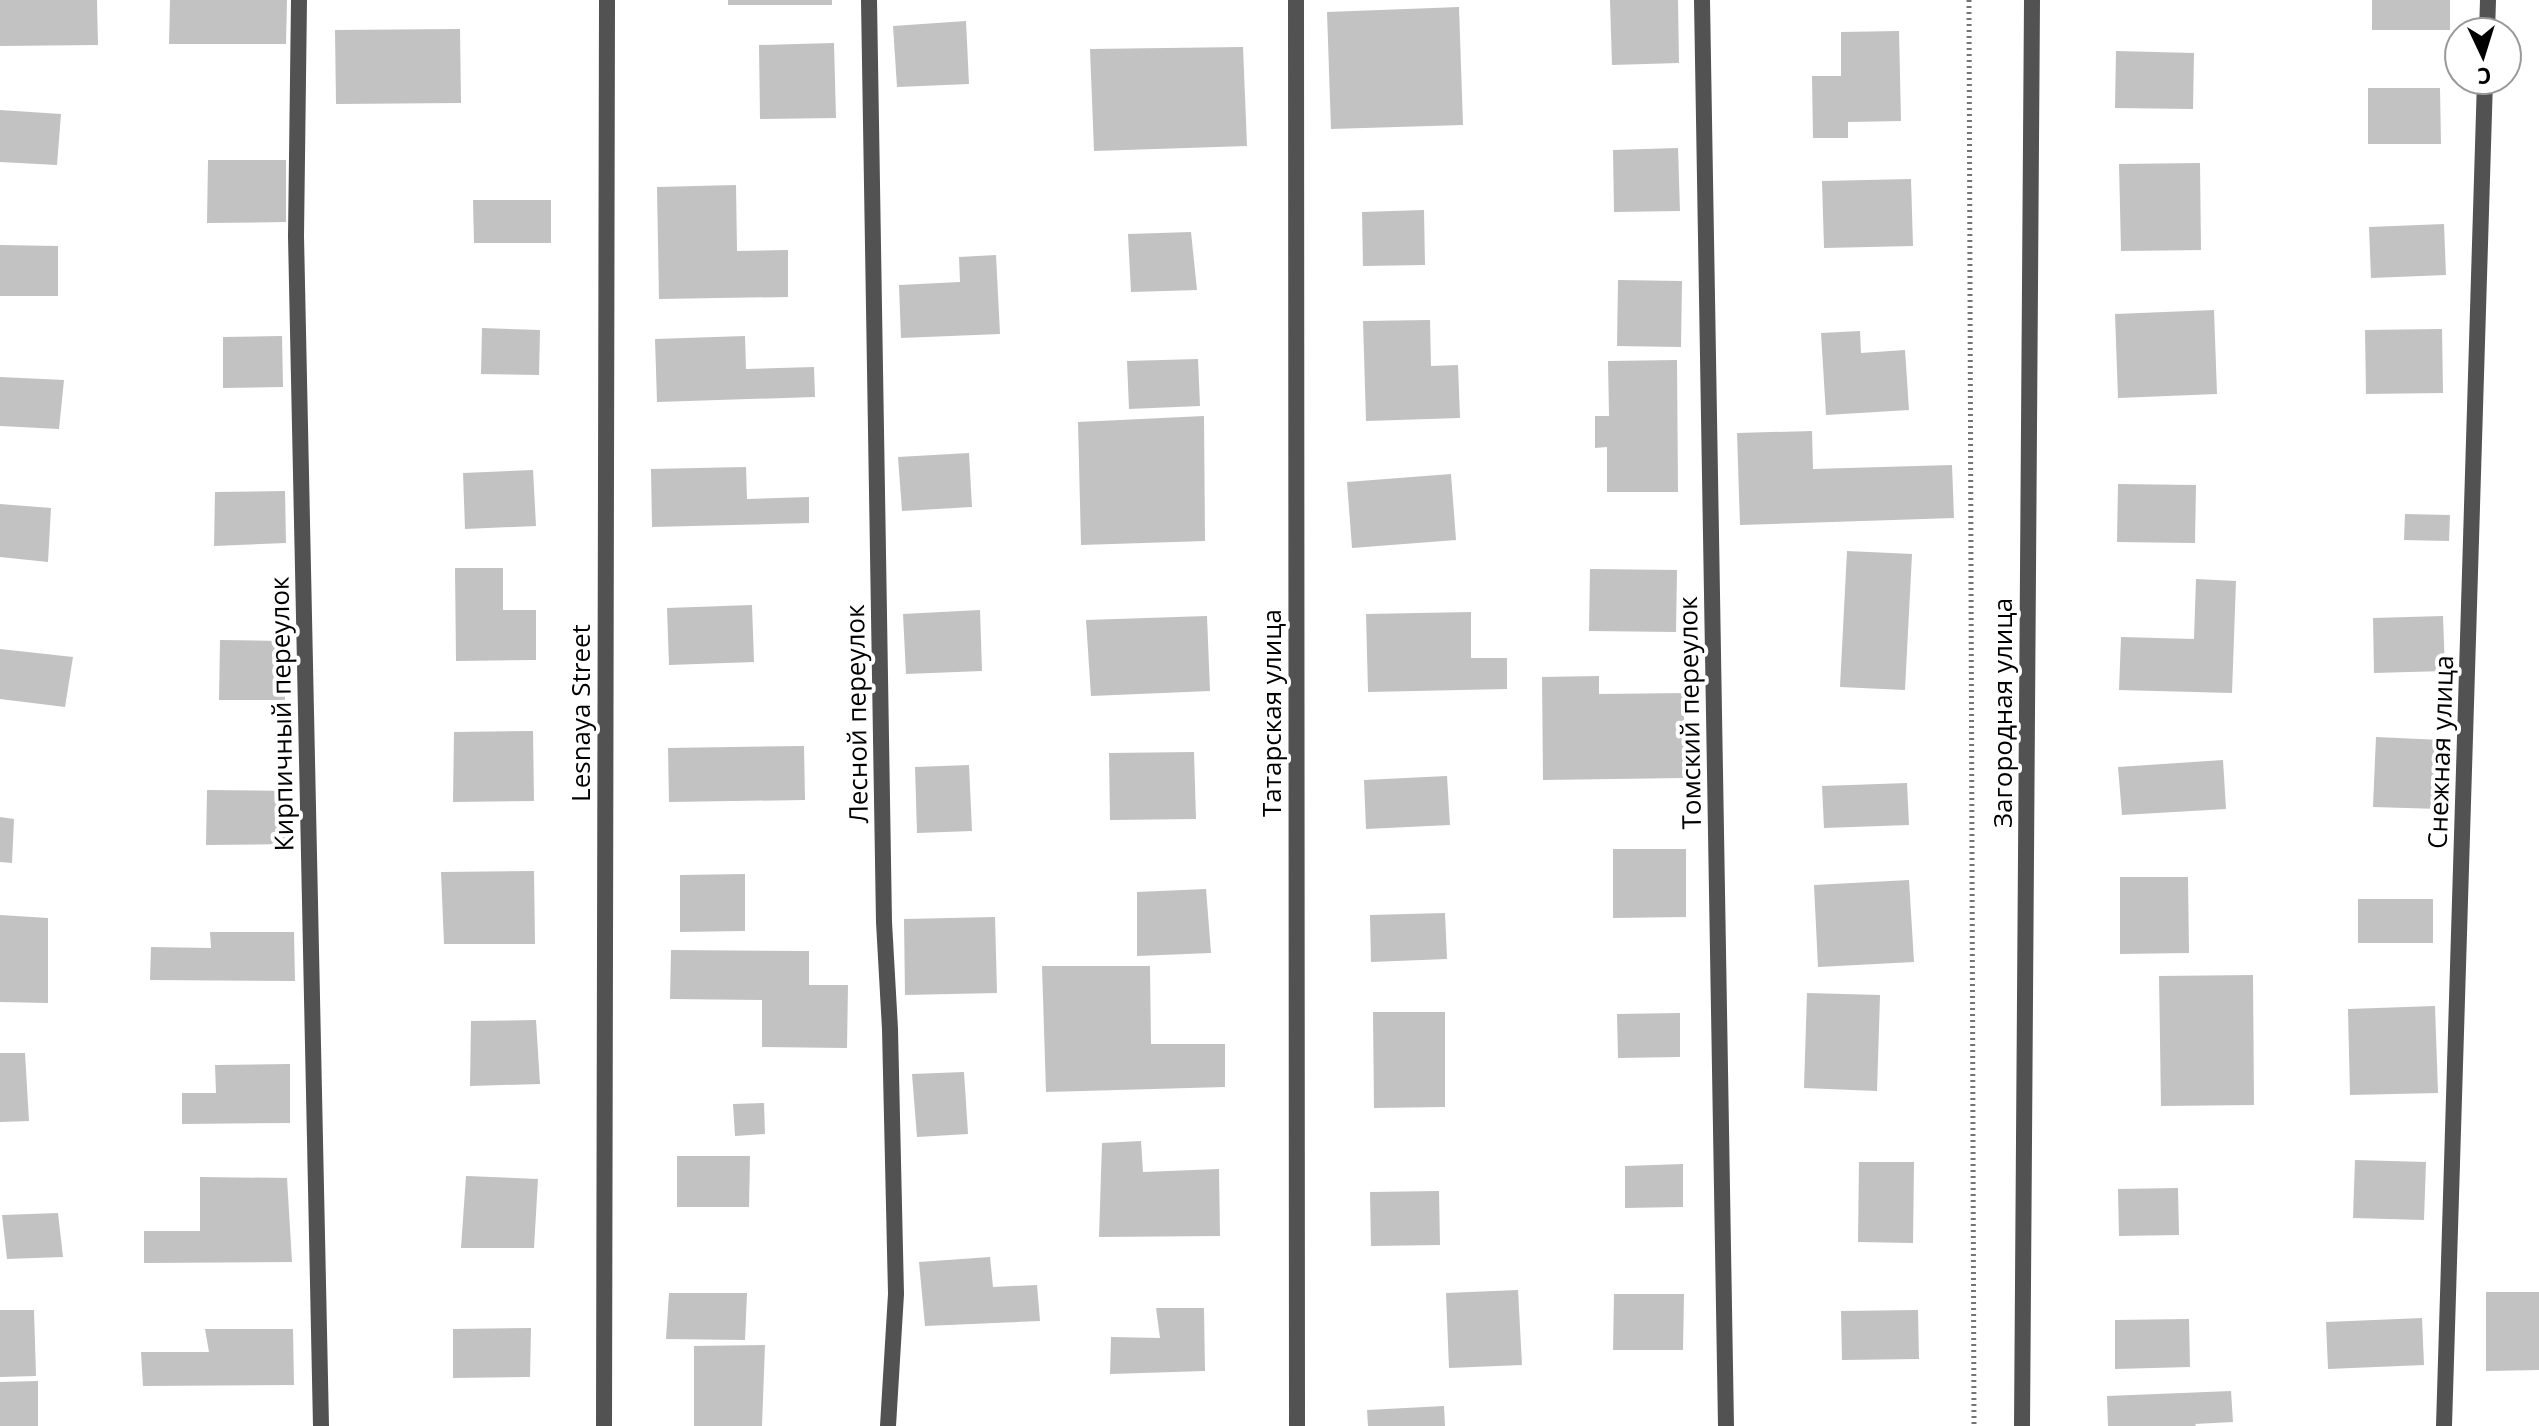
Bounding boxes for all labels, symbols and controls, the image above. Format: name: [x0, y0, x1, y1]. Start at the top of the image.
north arrow: [2443, 16, 2523, 96]
text: С: [2476, 61, 2493, 92]
street label: Кирпичный переулок: [261, 576, 301, 852]
street label: Томский переулок: [1669, 596, 1709, 830]
street label: Загородная улица: [1984, 598, 2020, 828]
street label: Лесной переулок: [836, 604, 876, 824]
street label: Татарская улица: [1253, 609, 1289, 817]
street label: Lesnaya Street: [562, 624, 598, 802]
street label: Снежная улица: [2419, 655, 2461, 849]

